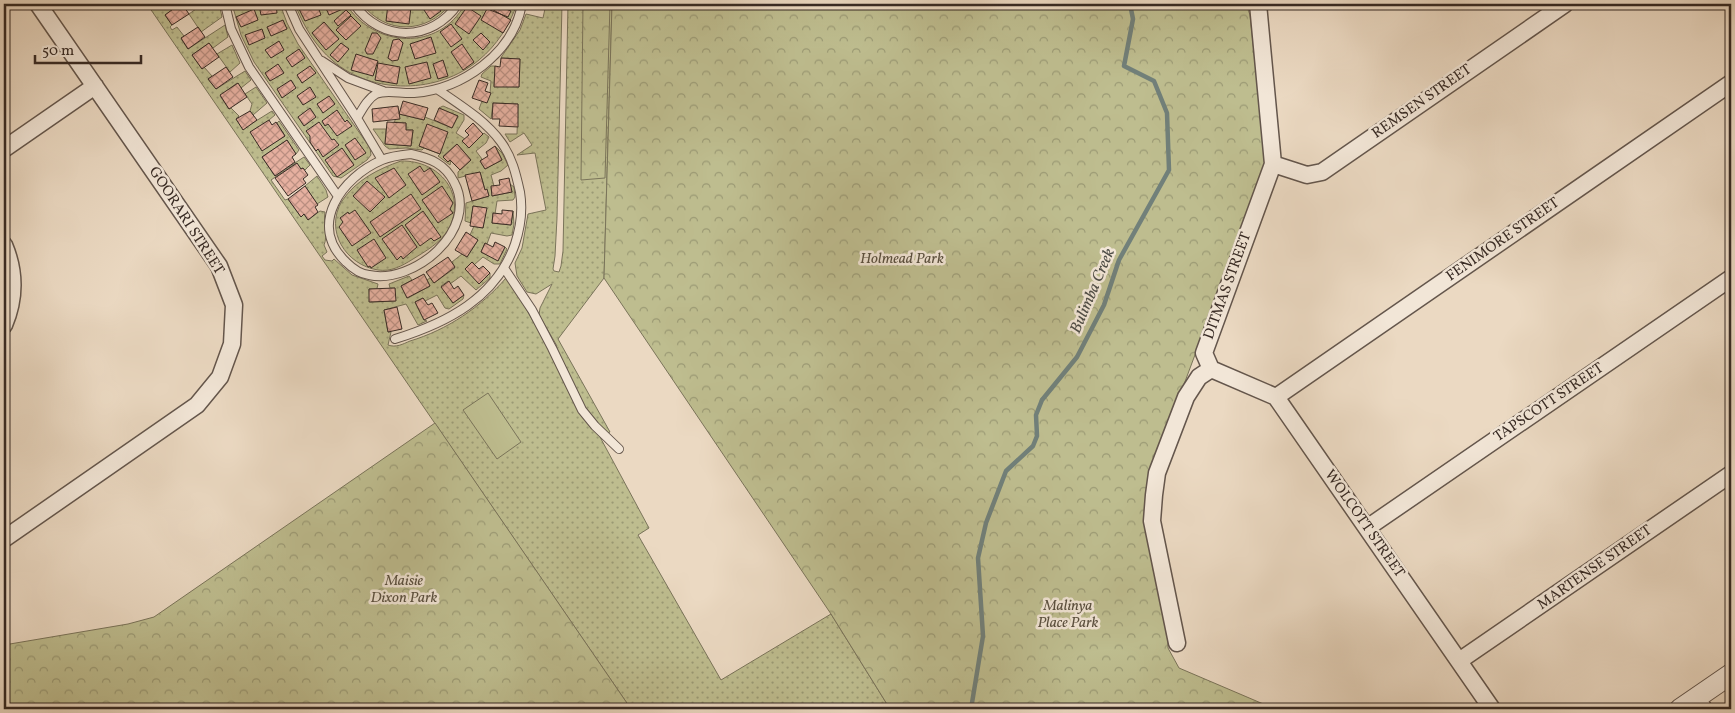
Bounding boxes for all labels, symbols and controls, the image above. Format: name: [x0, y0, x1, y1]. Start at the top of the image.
scale bar: [35, 32, 141, 64]
text: 50 m: [42, 41, 74, 62]
street label: REMSEN STREET: [1368, 60, 1476, 144]
street label: GOORARI STREET: [143, 163, 229, 279]
street label: FENIMORE STREET: [1442, 193, 1564, 287]
street label: DITMAS STREET: [1199, 229, 1257, 343]
water label: Bulimba Creek: [1065, 245, 1121, 337]
park label: Holmead Park: [860, 249, 944, 270]
street label: TAPSCOTT STREET: [1490, 358, 1608, 448]
street label: WOLCOTT STREET: [1319, 466, 1409, 582]
street label: MARTENSE STREET: [1534, 520, 1657, 615]
park label: Maisie Dixon Park: [370, 571, 438, 609]
park label: Malinya Place Park: [1037, 596, 1099, 634]

